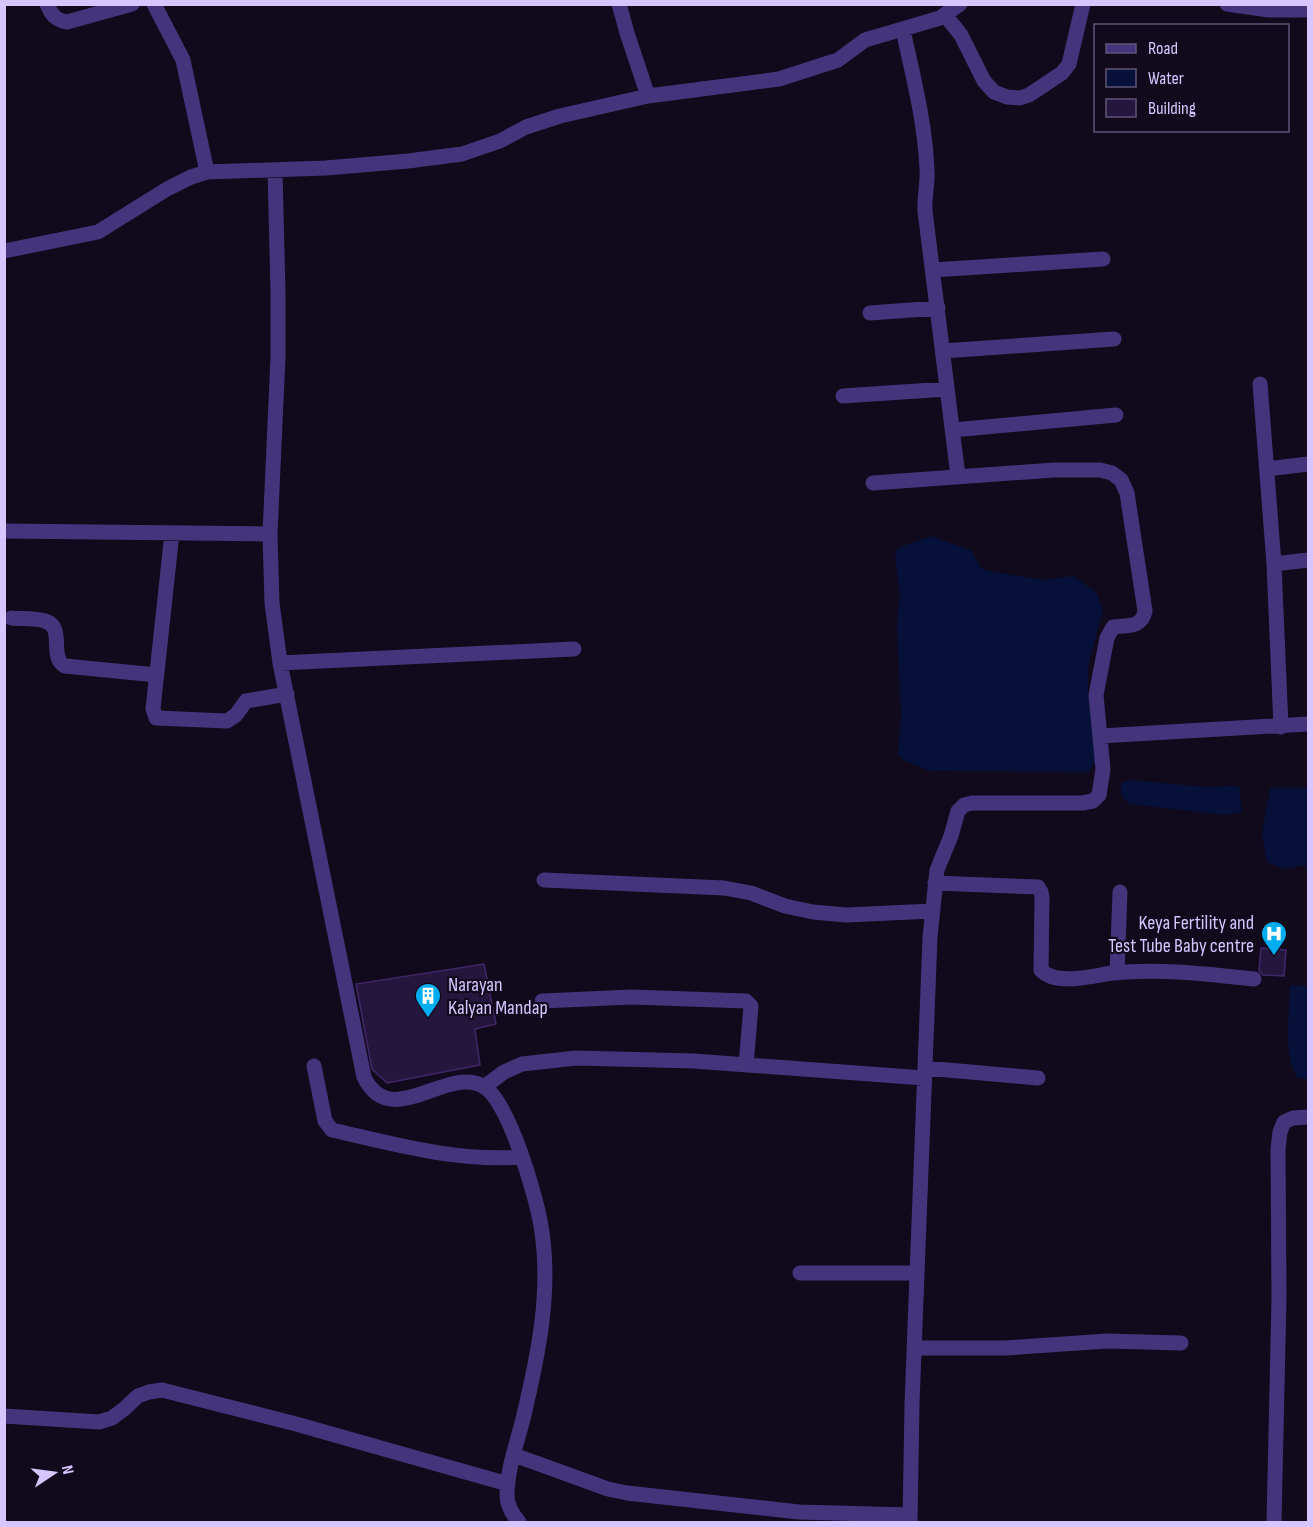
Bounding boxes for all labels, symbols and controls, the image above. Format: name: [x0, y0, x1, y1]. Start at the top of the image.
legend: [1094, 24, 1289, 132]
text: Road: [1148, 38, 1178, 59]
text: Water: [1148, 68, 1184, 89]
text: Building: [1148, 98, 1196, 119]
place label: Keya Fertility and Test Tube Baby centre: [1108, 911, 1254, 958]
hospital icon: Keya Fertility and Test Tube Baby centre: [1259, 919, 1289, 957]
place label: Narayan Kalyan Mandap: [448, 973, 548, 1020]
building icon: Narayan Kalyan Mandap: [413, 981, 443, 1019]
north arrow: [24, 1443, 84, 1503]
text: N: [57, 1464, 77, 1476]

